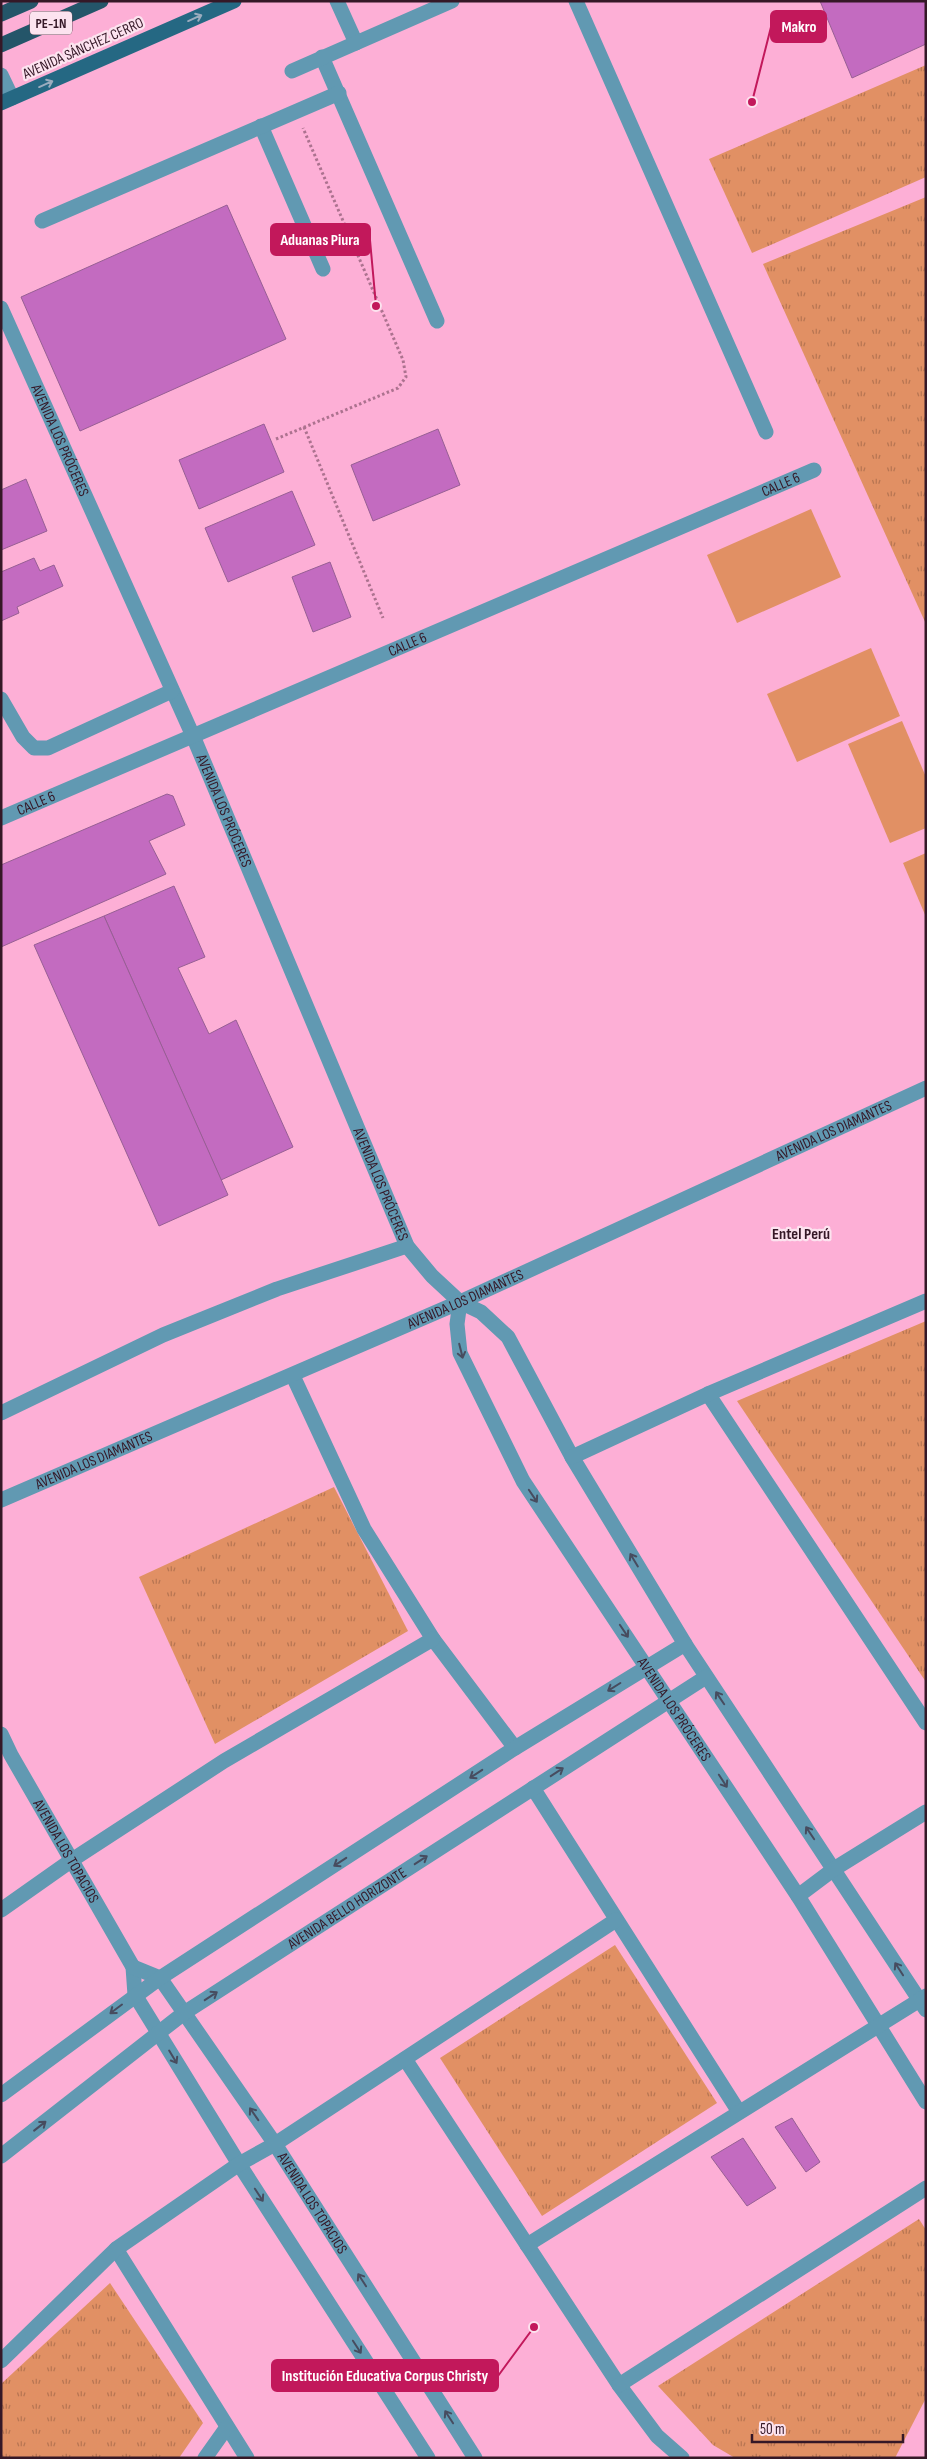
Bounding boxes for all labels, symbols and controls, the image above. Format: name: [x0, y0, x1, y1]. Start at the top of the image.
callout: Makro: [771, 11, 826, 42]
road number: PE-1N: [30, 12, 72, 34]
street label: AVENIDA SÁNCHEZ CERRO: [19, 13, 147, 84]
one-way arrow: [187, 13, 202, 23]
text: Makro: [781, 18, 817, 37]
one-way arrow: [38, 78, 53, 88]
callout: Aduanas Piura: [271, 224, 370, 255]
text: Aduanas Piura: [279, 231, 360, 250]
street label: AVENIDA LOS PRÓCERES: [26, 381, 93, 499]
street label: CALLE 6: [759, 468, 803, 501]
street label: CALLE 6: [385, 628, 430, 661]
street label: AVENIDA LOS PRÓCERES: [191, 751, 256, 870]
street label: CALLE 6: [14, 787, 58, 820]
street label: AVENIDA LOS DIAMANTES: [772, 1096, 895, 1166]
street label: AVENIDA LOS PRÓCERES: [348, 1124, 413, 1244]
district label: Entel Perú: [772, 1225, 830, 1244]
street label: AVENIDA LOS DIAMANTES: [403, 1265, 527, 1334]
one-way arrow: [457, 1342, 466, 1358]
street label: AVENIDA LOS DIAMANTES: [32, 1427, 155, 1494]
one-way arrow: [528, 1488, 538, 1502]
one-way arrow: [629, 1553, 639, 1567]
one-way arrow: [619, 1623, 629, 1637]
street label: AVENIDA LOS PRÓCERES: [632, 1653, 715, 1765]
one-way arrow: [607, 1683, 621, 1693]
one-way arrow: [715, 1691, 725, 1705]
one-way arrow: [550, 1767, 564, 1777]
one-way arrow: [469, 1768, 483, 1779]
one-way arrow: [717, 1774, 728, 1788]
street label: AVENIDA LOS TOPACIOS: [28, 1795, 103, 1907]
one-way arrow: [805, 1826, 815, 1840]
one-way arrow: [413, 1855, 427, 1865]
one-way arrow: [333, 1857, 347, 1867]
street label: AVENIDA BELLO HORIZONTE: [283, 1863, 410, 1954]
one-way arrow: [894, 1962, 904, 1976]
one-way arrow: [203, 1991, 217, 2001]
one-way arrow: [109, 2004, 123, 2014]
one-way arrow: [169, 2050, 179, 2064]
one-way arrow: [249, 2107, 259, 2121]
one-way arrow: [33, 2121, 46, 2132]
street label: AVENIDA LOS TOPACIOS: [272, 2148, 351, 2258]
one-way arrow: [254, 2188, 264, 2202]
one-way arrow: [356, 2273, 366, 2287]
one-way arrow: [352, 2339, 362, 2353]
callout: Institución Educativa Corpus Christy: [272, 2360, 498, 2391]
text: Institución Educativa Corpus Christy: [282, 2367, 489, 2386]
one-way arrow: [444, 2410, 454, 2424]
scale bar: [752, 2412, 903, 2444]
text: 50 m: [760, 2420, 785, 2439]

